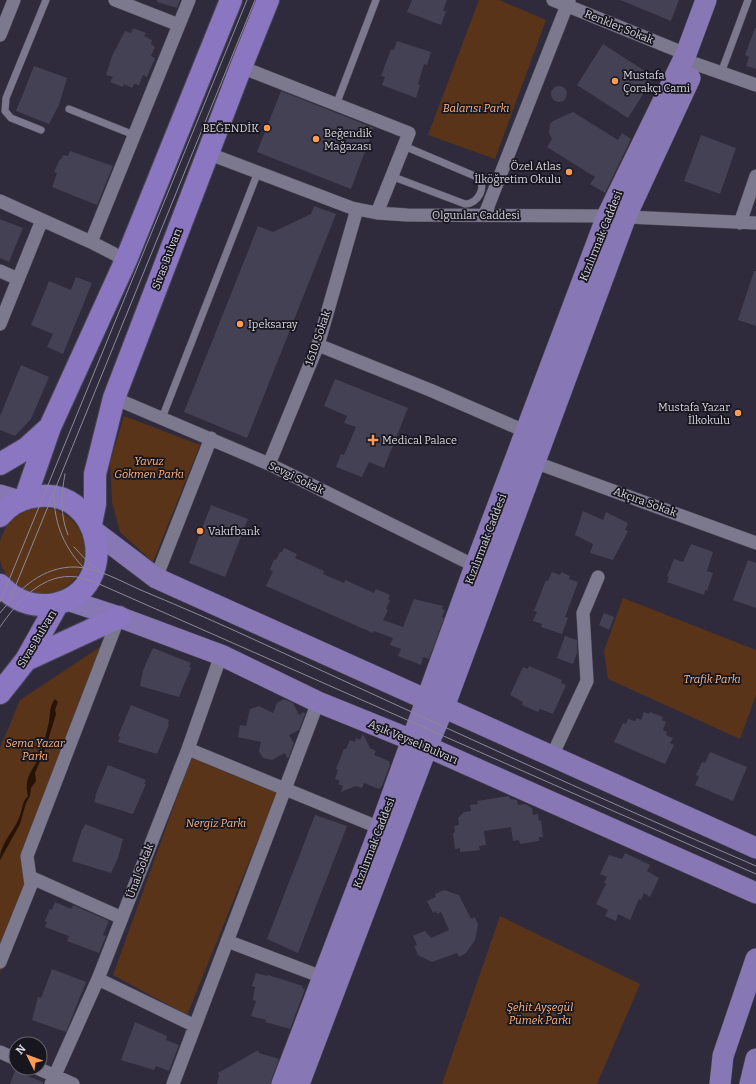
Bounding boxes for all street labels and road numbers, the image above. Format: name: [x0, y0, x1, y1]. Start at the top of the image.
street label: Renkler Sokak: [583, 7, 656, 47]
street label: Kızılırmak Caddesi: [577, 188, 625, 283]
street label: Olgunlar Caddesi: [432, 209, 521, 222]
street label: Sivas Bulvarı: [149, 226, 185, 292]
street label: 1610. Sokak: [303, 308, 334, 367]
street label: Sevgi Sokak: [266, 459, 327, 497]
street label: Akçıra Sokak: [612, 485, 679, 520]
street label: Kızılırmak Caddesi: [463, 491, 510, 586]
street label: Sivas Bulvarı: [15, 607, 60, 670]
street label: Aşık Veysel Bulvarı: [366, 717, 460, 767]
street label: Kızılırmak Caddesi: [351, 795, 398, 890]
street label: Ünal Sokak: [124, 841, 157, 900]

